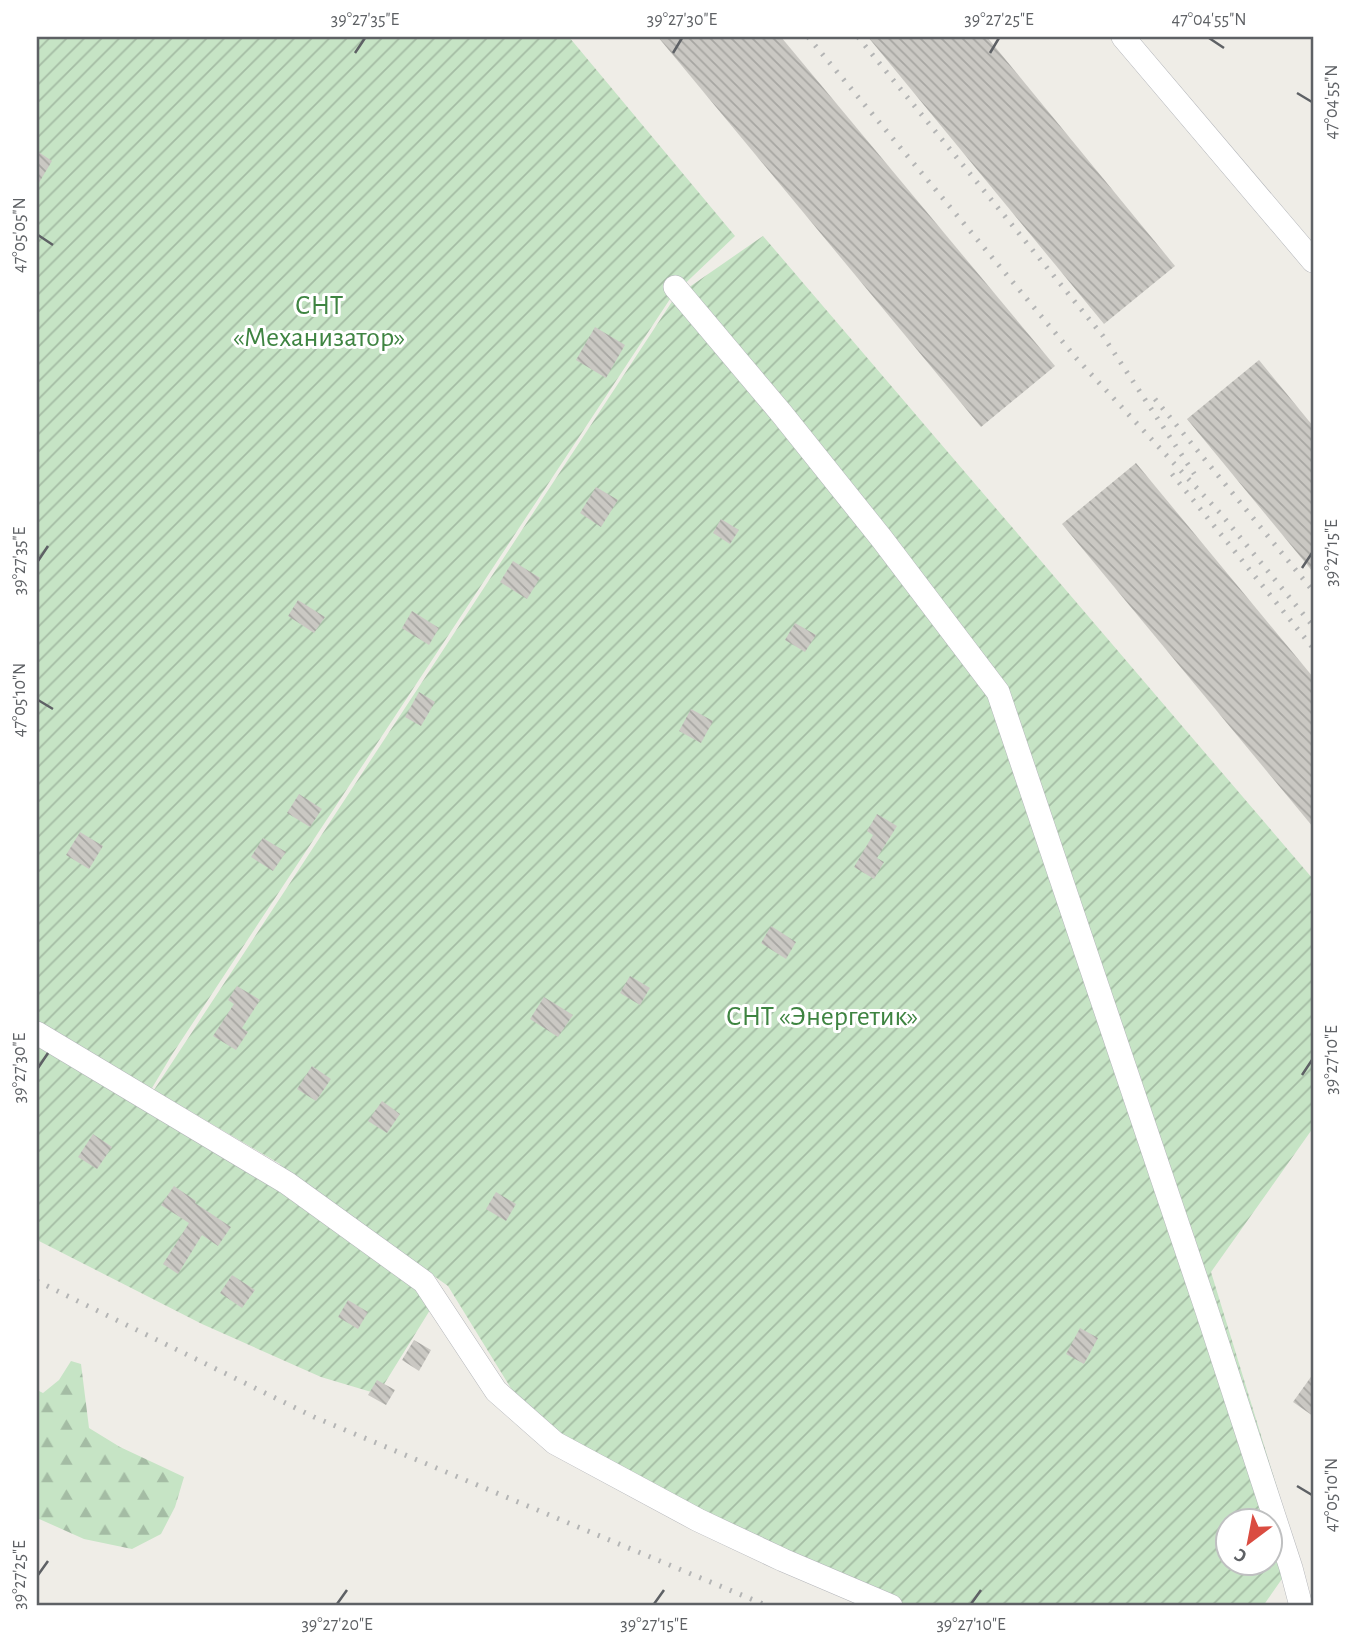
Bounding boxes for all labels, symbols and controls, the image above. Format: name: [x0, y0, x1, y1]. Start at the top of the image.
text: 39°27'35"E: [331, 11, 400, 29]
text: 39°27'30"E: [647, 11, 718, 29]
text: 39°27'25"E: [964, 11, 1034, 29]
text: 47°04'55"N: [1172, 11, 1246, 29]
text: 47°04'55"N: [1323, 65, 1341, 139]
text: 47°05'05"N: [11, 197, 29, 273]
park label: СНТ «Механизатор»: [233, 292, 405, 352]
text: 39°27'15"E: [1323, 519, 1341, 587]
text: 39°27'35"E: [11, 526, 29, 595]
text: 47°05'10"N: [11, 663, 29, 737]
park label: СНТ «Энергетик»: [726, 1003, 918, 1031]
text: 39°27'10"E: [1323, 1025, 1341, 1095]
text: 39°27'30"E: [11, 1032, 29, 1103]
text: 47°05'10"N: [1323, 1458, 1341, 1532]
north arrow: [1214, 1506, 1284, 1576]
text: 39°27'25"E: [11, 1540, 29, 1610]
text: С: [1231, 1544, 1250, 1566]
text: 39°27'20"E: [301, 1616, 373, 1634]
text: 39°27'15"E: [620, 1616, 688, 1634]
text: 39°27'10"E: [936, 1616, 1006, 1634]

